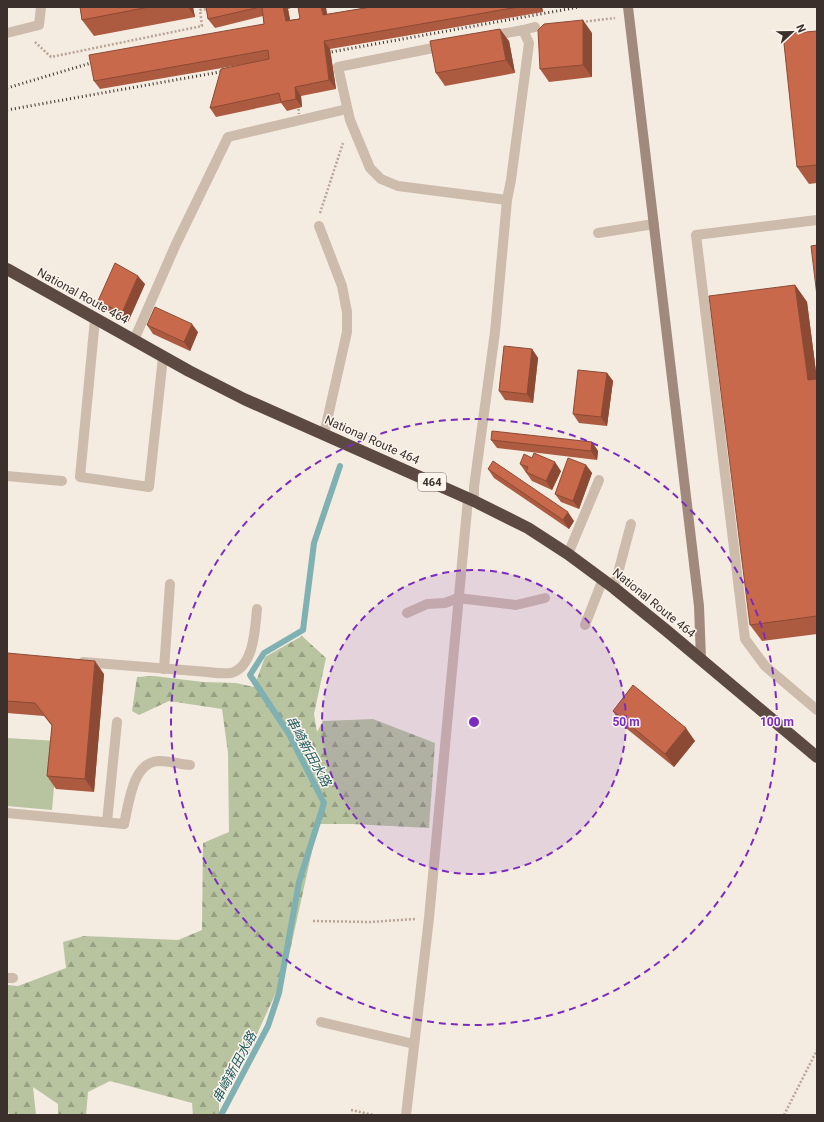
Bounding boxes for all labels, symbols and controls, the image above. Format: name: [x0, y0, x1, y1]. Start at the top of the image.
north arrow: [772, 12, 812, 52]
text: N: [793, 22, 808, 35]
street label: National Route 464: [35, 265, 131, 327]
street label: National Route 464: [322, 413, 422, 467]
road number: 464: [418, 473, 446, 491]
street label: National Route 464: [610, 565, 698, 641]
water label: 串崎新田水路: [283, 713, 335, 790]
centre of rings: [467, 715, 481, 729]
text: 50 m: [612, 715, 640, 729]
text: 100 m: [760, 715, 794, 729]
water label: 串崎新田水路: [210, 1028, 260, 1105]

